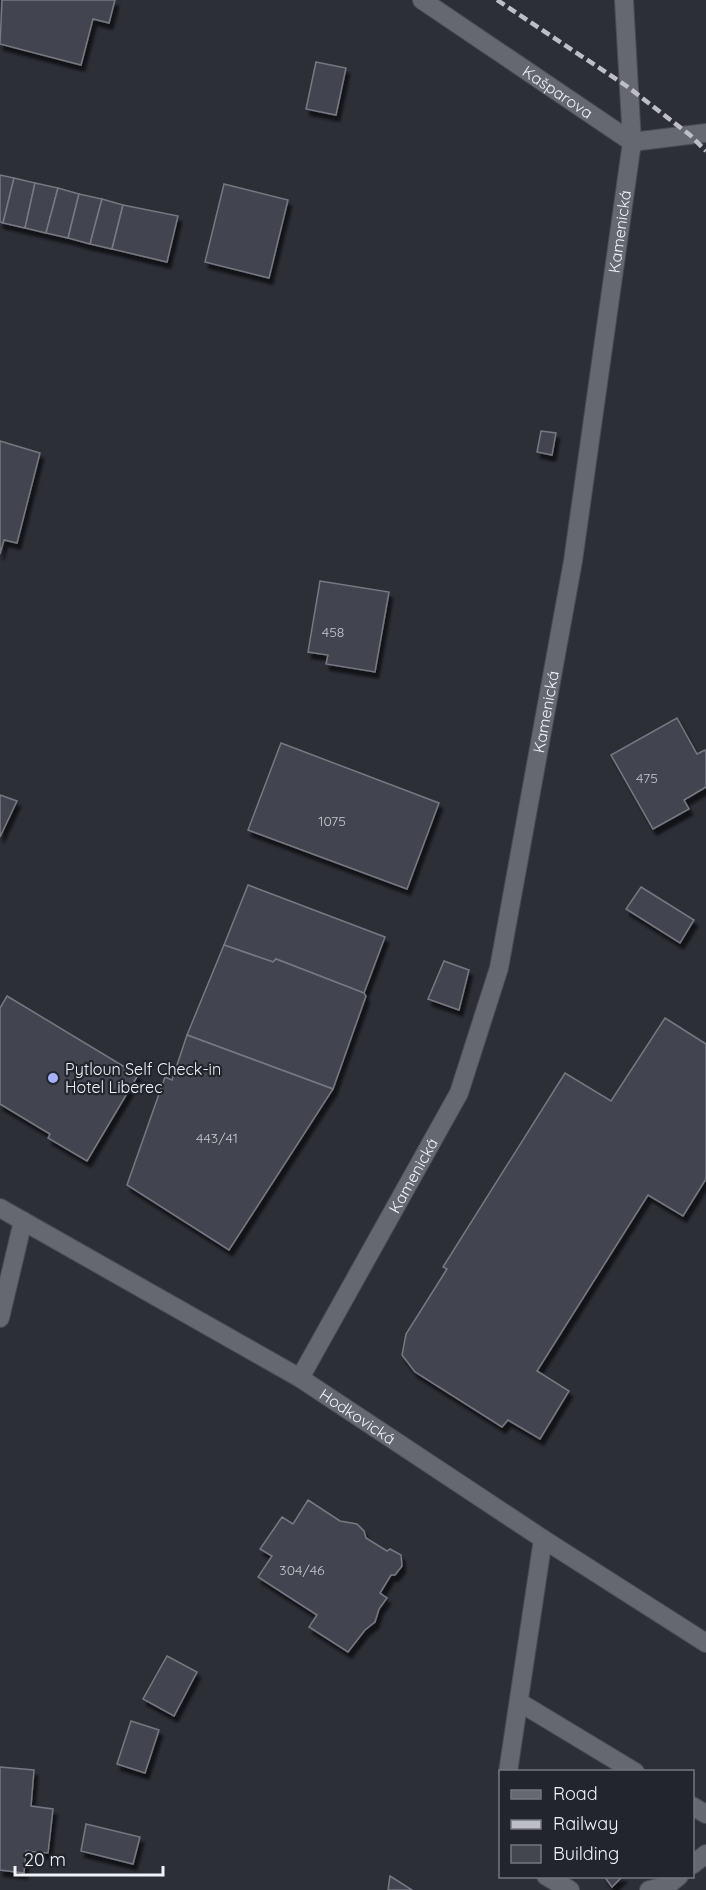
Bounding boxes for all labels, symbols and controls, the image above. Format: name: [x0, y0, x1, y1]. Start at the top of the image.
street label: Kašparova: [519, 61, 597, 123]
street label: Kamenická: [604, 189, 635, 274]
house number: 458: [322, 623, 344, 641]
street label: Kamenická: [528, 669, 563, 755]
house number: 475: [636, 769, 658, 787]
house number: 1075: [318, 812, 346, 830]
place label: Pytloun Self Check-in Hotel Liberec: [65, 1059, 221, 1097]
marker: Pytloun Self Check-in Hotel Liberec: [46, 1071, 60, 1085]
house number: 443/41: [196, 1129, 238, 1147]
street label: Kamenická: [384, 1134, 442, 1217]
street label: Hodkovická: [316, 1384, 400, 1449]
house number: 304/46: [279, 1561, 325, 1579]
legend: [499, 1770, 694, 1878]
text: Road: [553, 1782, 598, 1805]
text: Railway: [553, 1812, 619, 1835]
scale bar: [15, 1839, 164, 1877]
text: Building: [553, 1842, 619, 1865]
text: 20 m: [24, 1848, 66, 1871]

